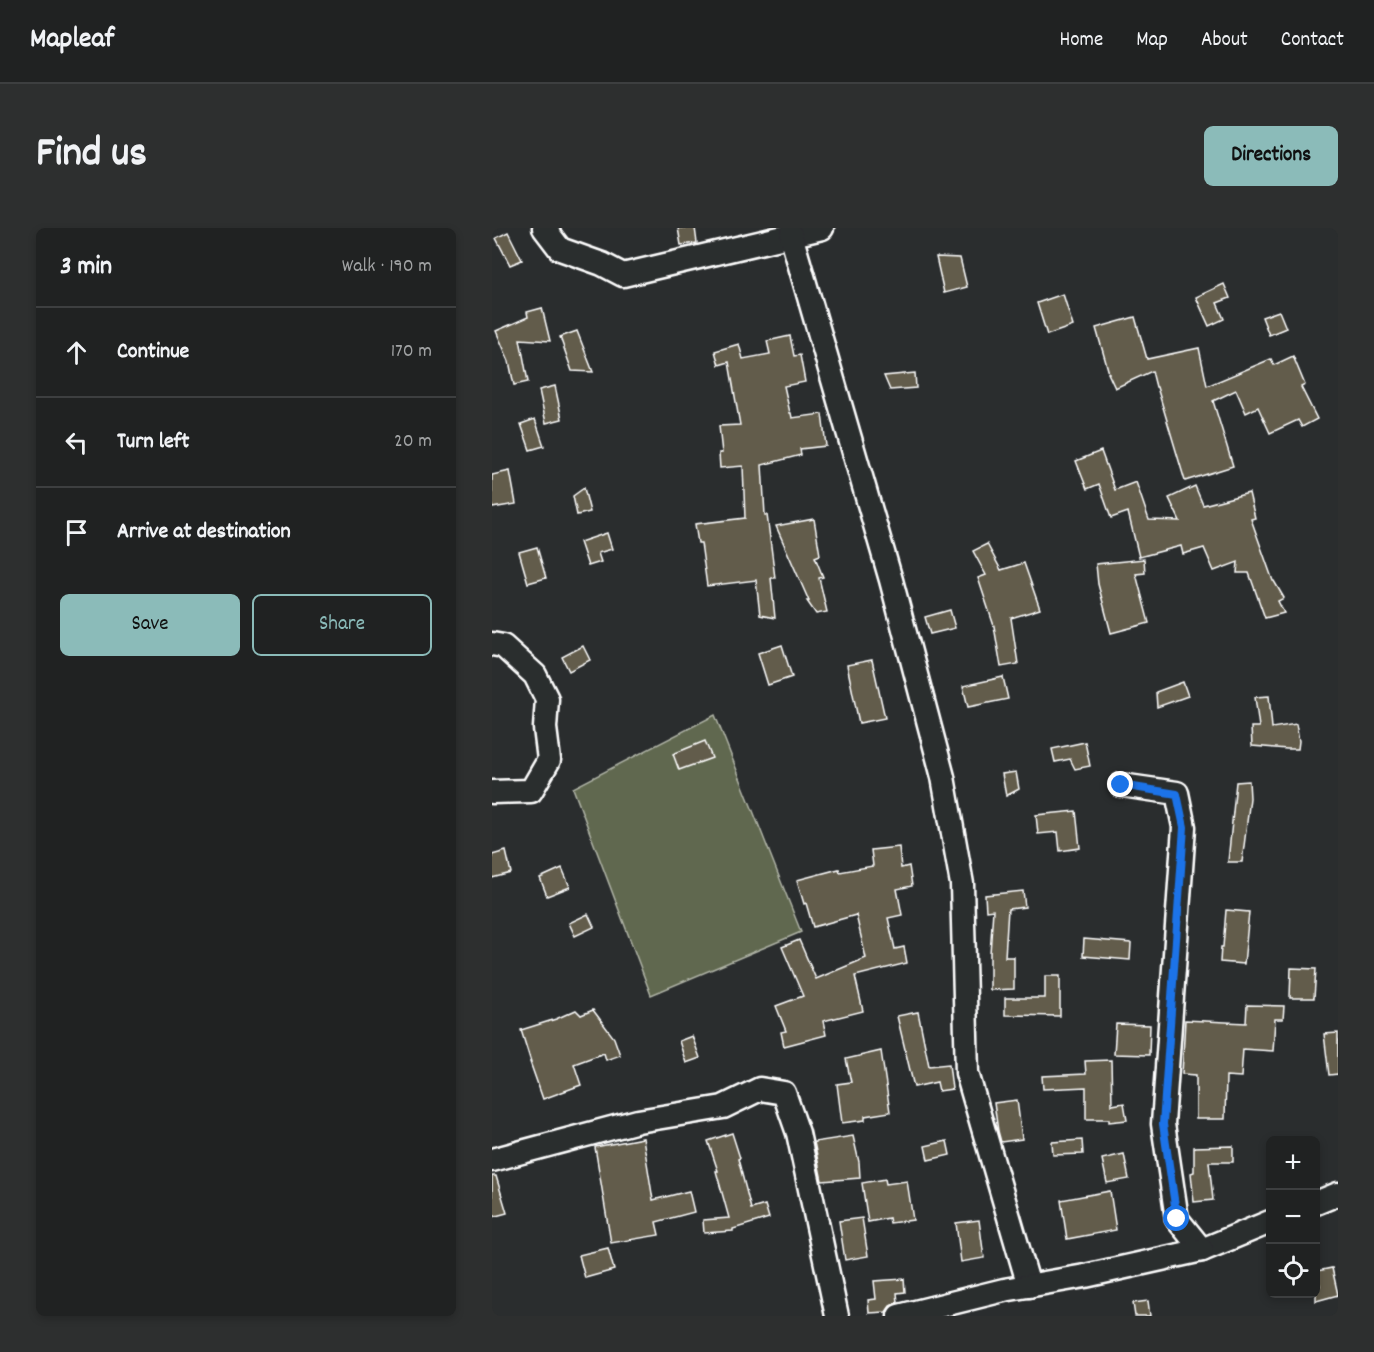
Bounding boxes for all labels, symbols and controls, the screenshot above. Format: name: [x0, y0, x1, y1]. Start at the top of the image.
text: Mapleaf: [30, 21, 114, 61]
text: Home: [1059, 26, 1103, 56]
text: Map: [1136, 26, 1168, 56]
text: About: [1201, 26, 1248, 56]
text: Contact: [1281, 26, 1344, 56]
text: Find us: [36, 126, 147, 186]
button: Directions: [1204, 126, 1338, 186]
text: 3 min: [60, 249, 112, 286]
text: Walk · 190 m: [342, 253, 432, 281]
icon: ahead: [60, 336, 93, 369]
text: Continue: [117, 337, 189, 368]
text: 170 m: [391, 338, 432, 366]
icon: left: [60, 426, 93, 459]
text: Turn left: [117, 427, 189, 458]
text: 20 m: [394, 428, 432, 456]
icon: arrive: [60, 516, 93, 549]
text: Arrive at destination: [117, 517, 291, 548]
button: Save: [60, 594, 240, 656]
button: Share: [252, 594, 432, 656]
route end: [1107, 771, 1133, 797]
map controls: [1266, 1136, 1320, 1298]
button: +: [1266, 1136, 1320, 1190]
button: −: [1266, 1190, 1320, 1244]
route start: [1163, 1205, 1189, 1231]
button: locate: [1266, 1244, 1320, 1298]

